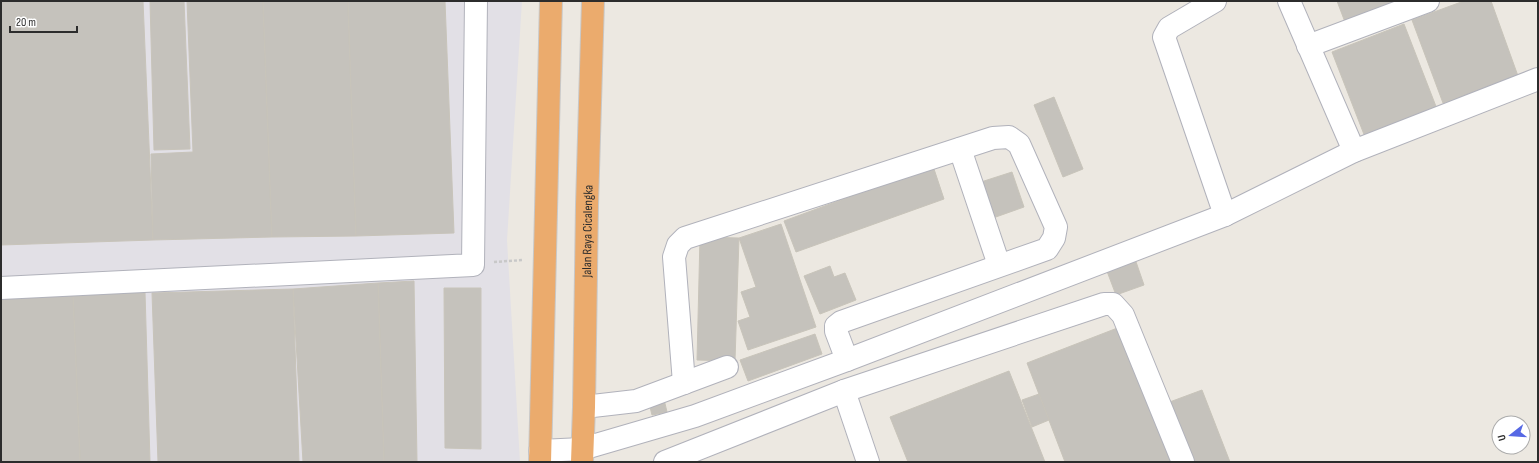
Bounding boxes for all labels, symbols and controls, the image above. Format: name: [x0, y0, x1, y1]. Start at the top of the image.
scale bar: [10, 8, 77, 34]
text: 20 m: [16, 15, 36, 30]
street label: Jalan Raya Cicalengka: [579, 185, 597, 279]
north arrow: [1491, 415, 1531, 455]
text: U: [1495, 433, 1509, 442]

